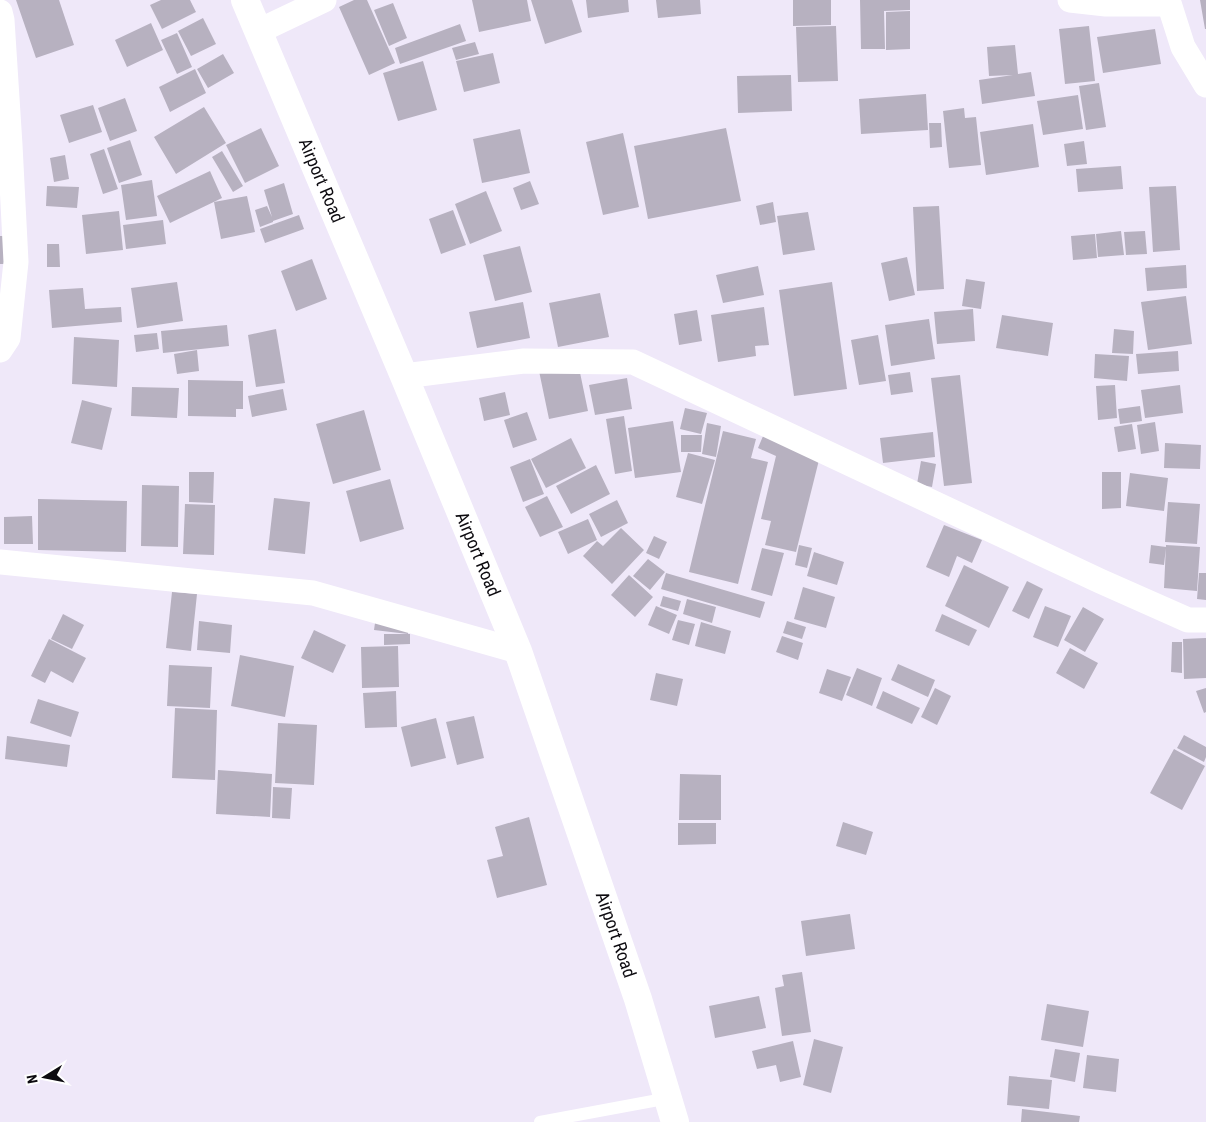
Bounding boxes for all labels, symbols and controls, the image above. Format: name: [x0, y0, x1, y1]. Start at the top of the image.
street label: Airport Road: [295, 135, 349, 226]
street label: Airport Road: [451, 509, 505, 599]
street label: Airport Road: [592, 889, 641, 980]
north arrow: [20, 1052, 70, 1102]
text: N: [24, 1074, 41, 1085]

